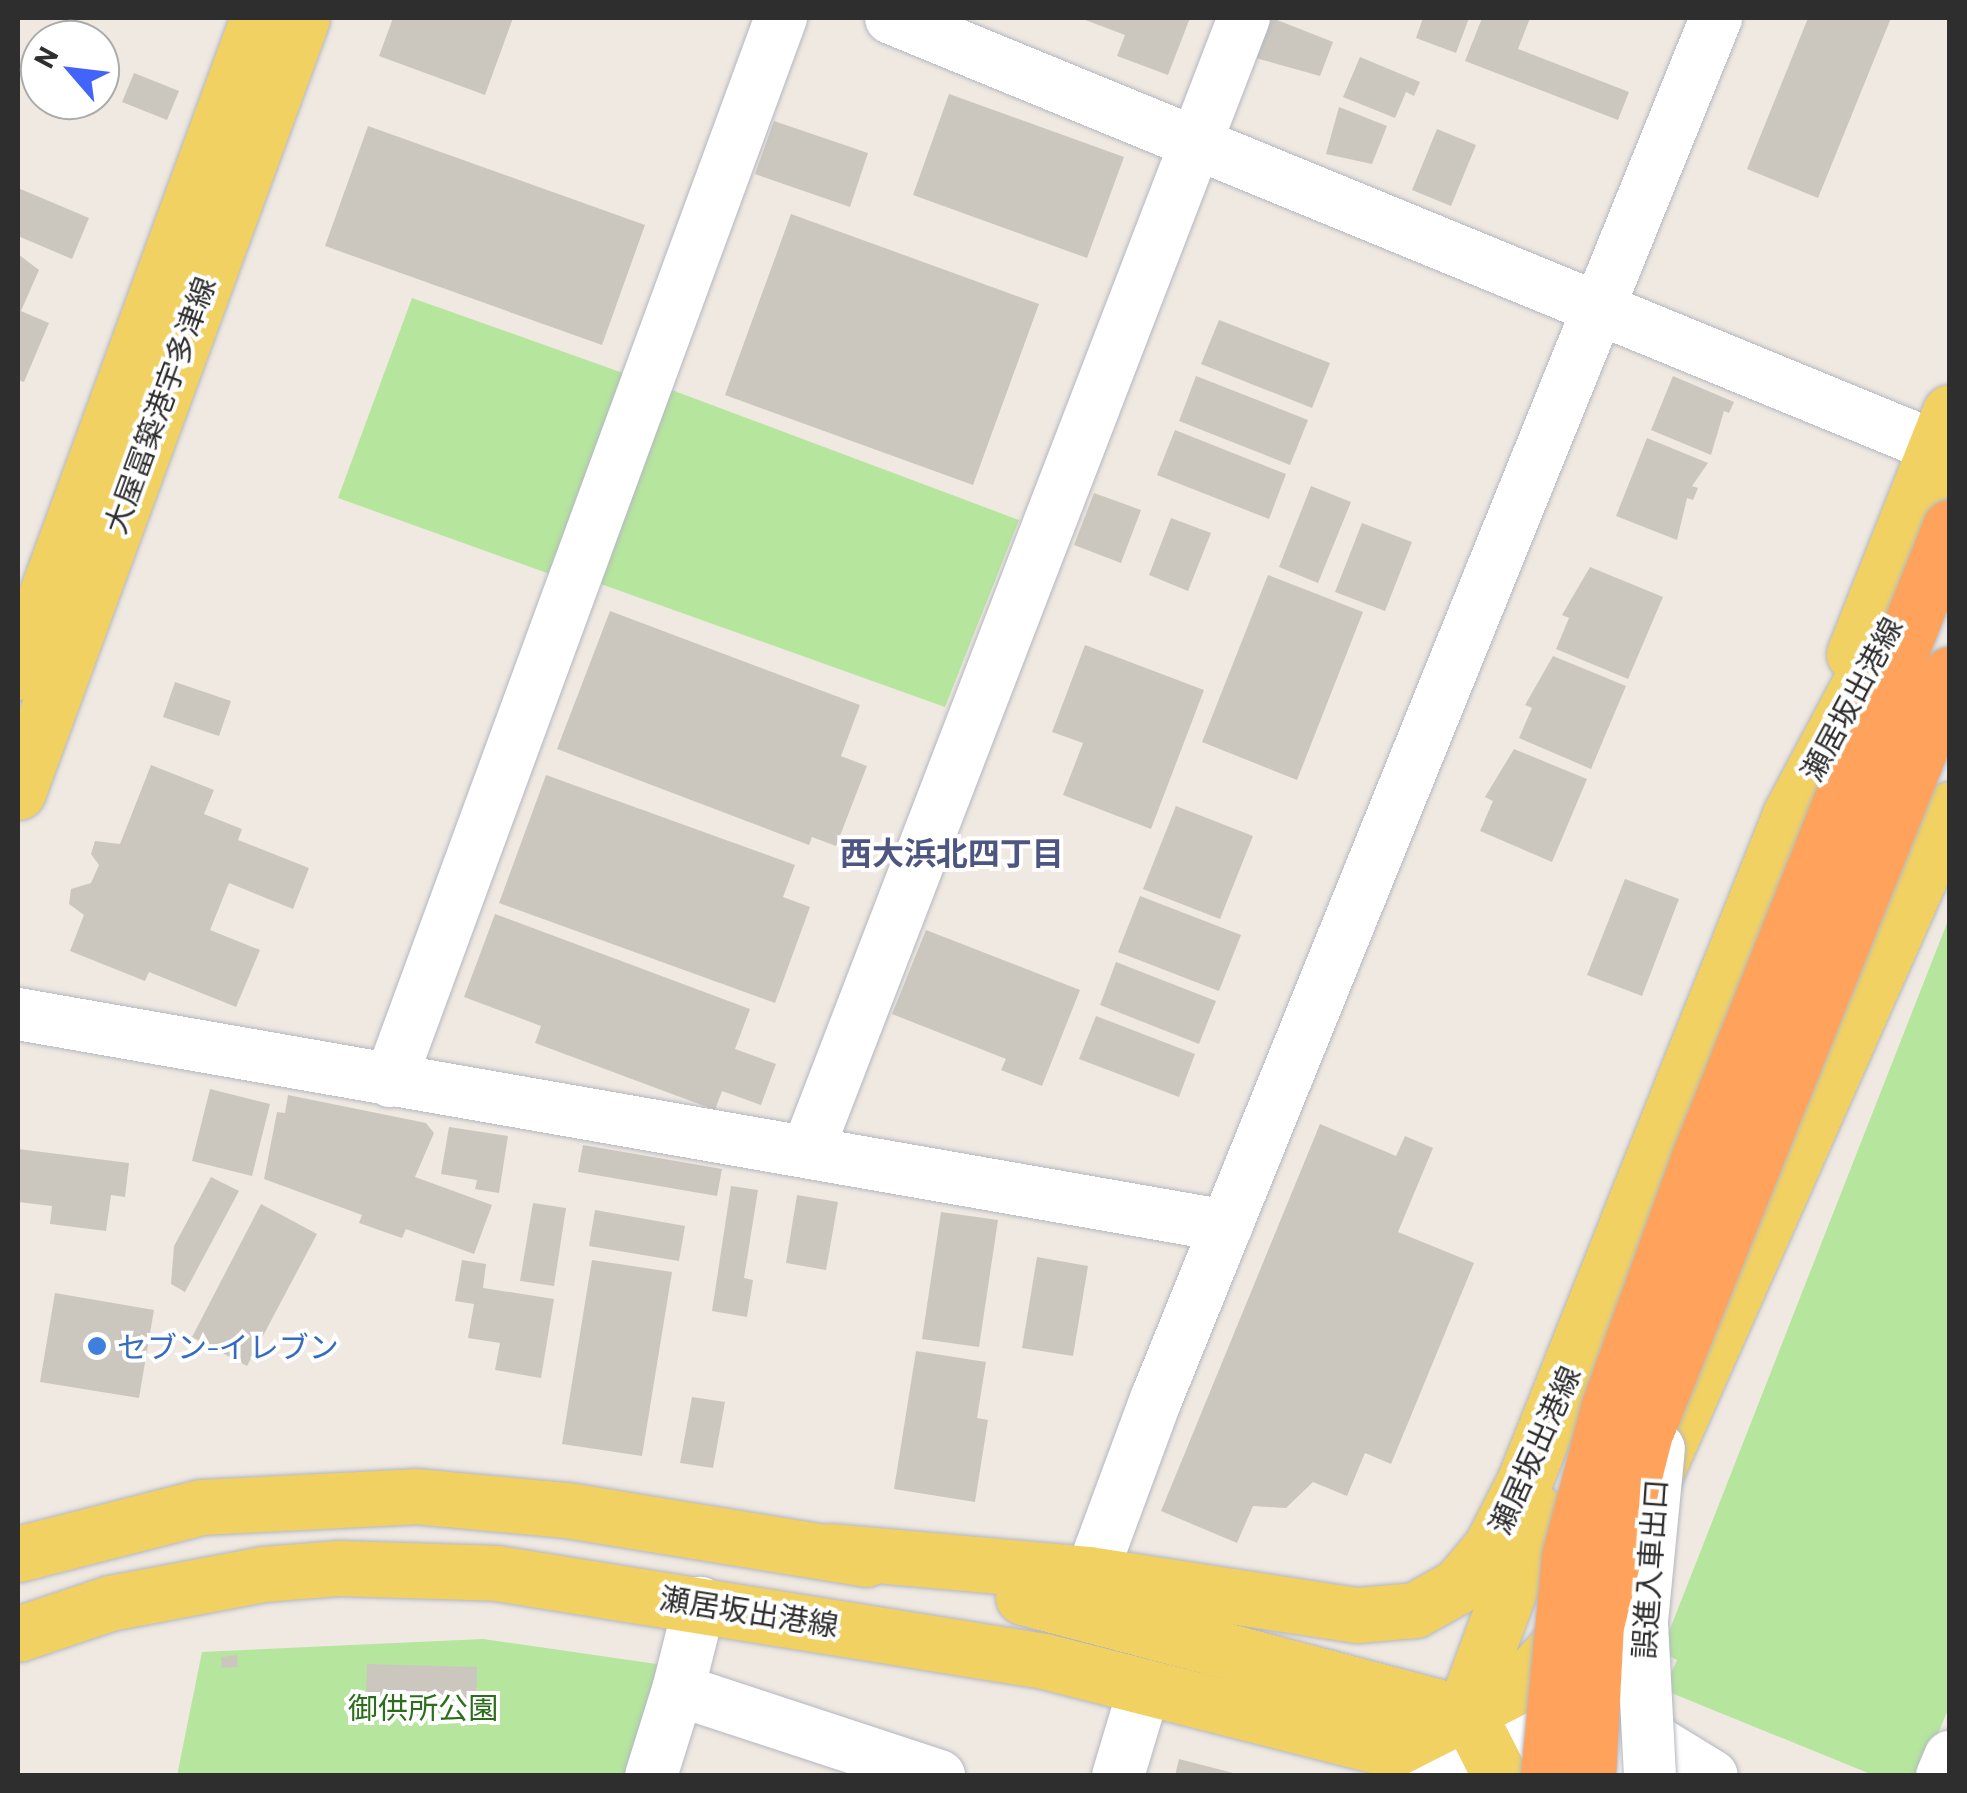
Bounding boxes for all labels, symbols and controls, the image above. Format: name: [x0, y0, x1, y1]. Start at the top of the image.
north arrow: [20, 20, 120, 120]
text: N: [26, 41, 65, 73]
street label: 大屋冨築港宇多津線: [96, 272, 222, 538]
street label: 瀬居坂出港線: [1793, 611, 1909, 787]
district label: 西大浜北四丁目: [840, 833, 1064, 871]
place label: セブン-イレブン: [117, 1328, 339, 1364]
marker: セブン-イレブン: [86, 1335, 108, 1357]
street label: 瀬居坂出港線: [1481, 1360, 1587, 1540]
street label: 誤進入車出口: [1625, 1478, 1673, 1660]
street label: 瀬居坂出港線: [657, 1579, 841, 1643]
park label: 御供所公園: [348, 1689, 498, 1725]

